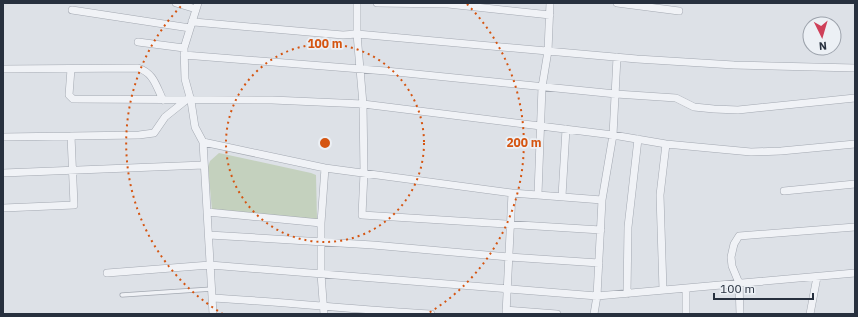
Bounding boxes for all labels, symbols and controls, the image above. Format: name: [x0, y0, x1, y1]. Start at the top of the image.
north arrow: [802, 16, 842, 56]
text: 100 m: [307, 36, 343, 51]
text: N: [818, 39, 827, 53]
text: 200 m: [506, 135, 542, 150]
centre of rings: [318, 136, 332, 150]
scale bar: [714, 275, 813, 301]
text: 100 m: [720, 281, 755, 296]

